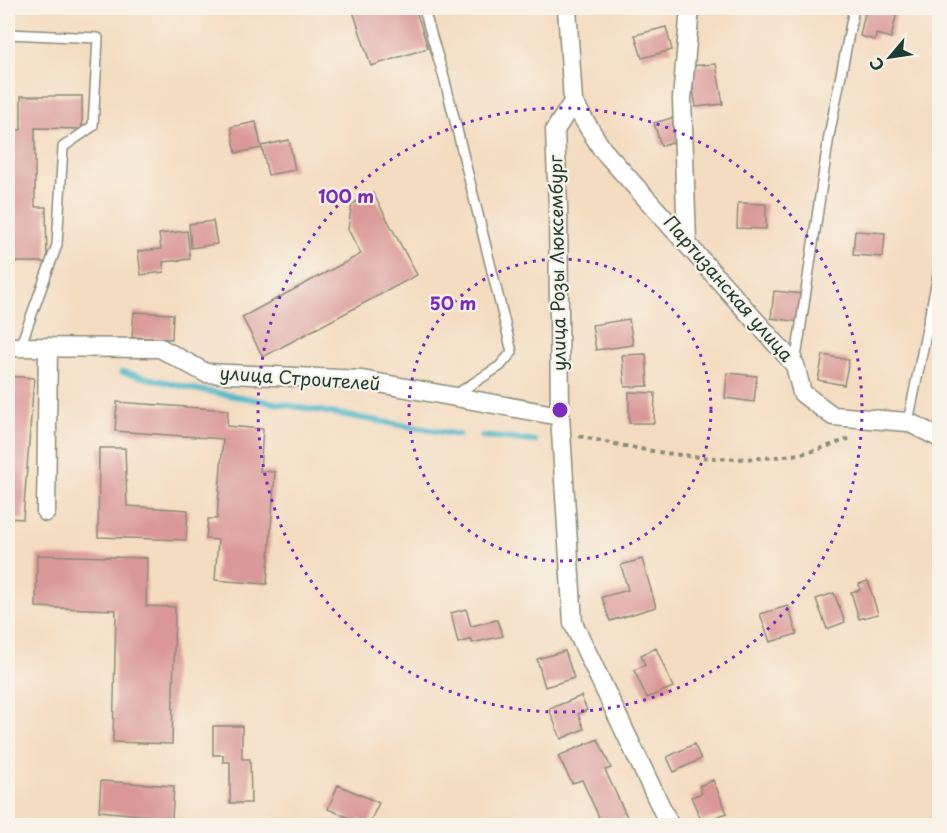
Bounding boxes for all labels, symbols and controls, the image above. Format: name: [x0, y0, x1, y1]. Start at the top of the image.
north arrow: [860, 27, 920, 87]
text: С: [863, 54, 889, 76]
street label: улица Розы Люксембург: [541, 154, 572, 371]
text: 100 m: [318, 182, 374, 209]
street label: Партизанская улица: [658, 209, 801, 368]
text: 50 m: [430, 289, 476, 316]
street label: улица Строителей: [219, 358, 381, 397]
centre of rings: [550, 400, 570, 420]

